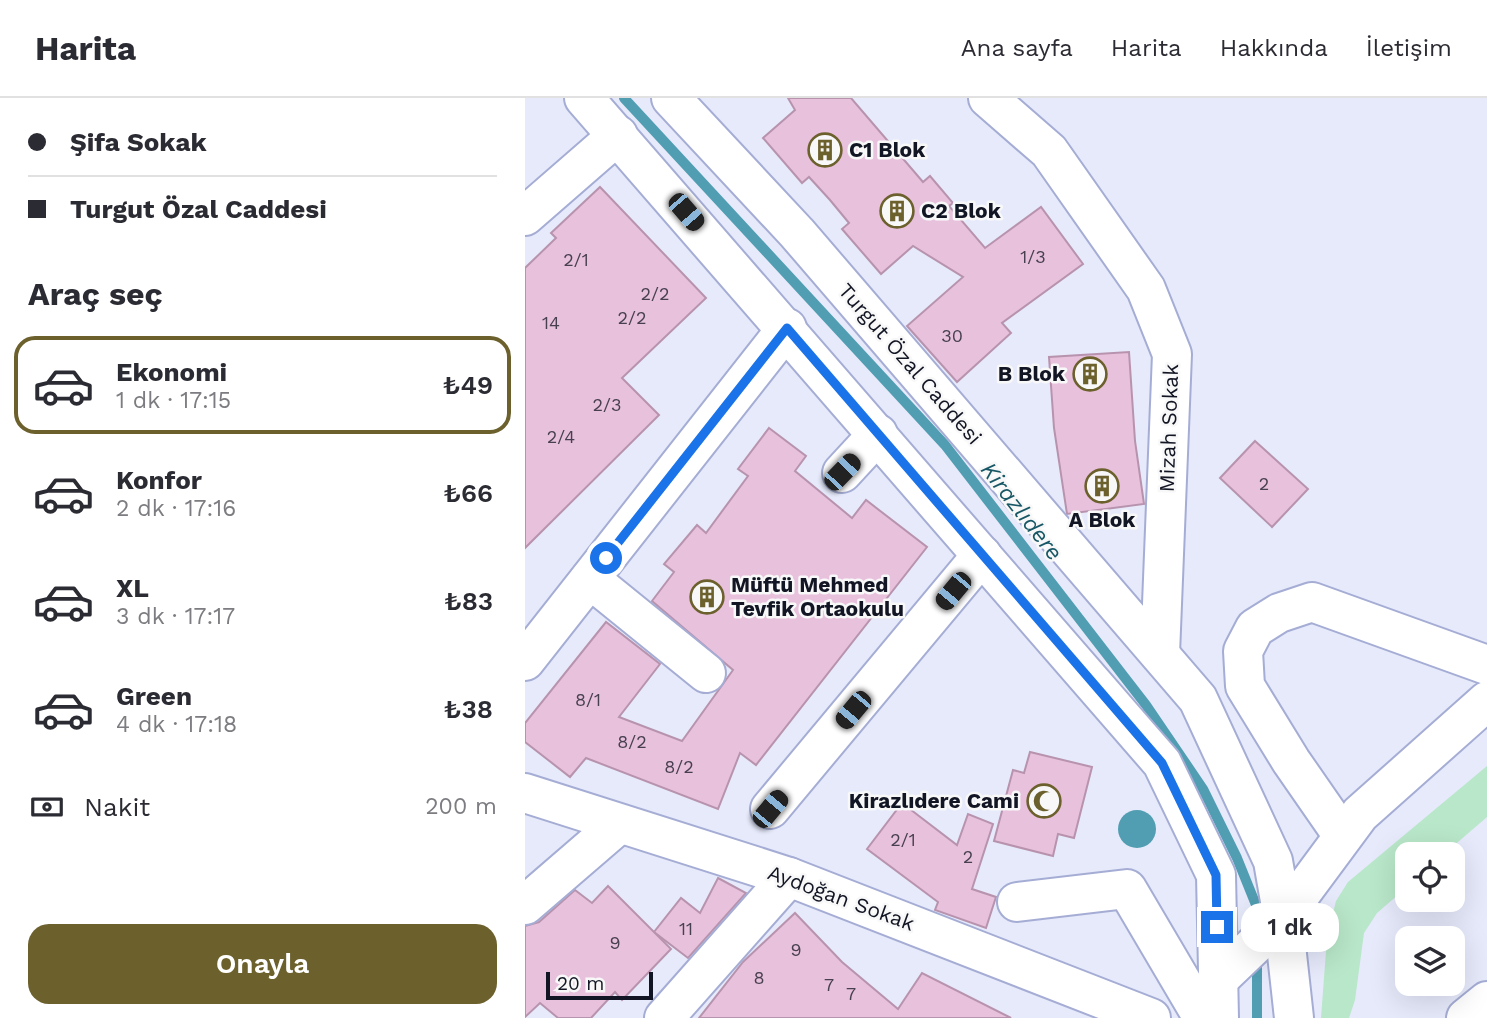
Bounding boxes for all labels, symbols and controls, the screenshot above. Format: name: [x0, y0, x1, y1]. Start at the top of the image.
text: Harita: [35, 29, 136, 68]
text: Ana sayfa: [961, 34, 1073, 62]
text: Harita: [1111, 34, 1182, 62]
text: Hakkında: [1220, 34, 1328, 62]
text: İletişim: [1366, 34, 1452, 62]
text: Şifa Sokak: [70, 127, 207, 157]
building icon: C1 Blok: [806, 131, 844, 169]
place label: C1 Blok: [849, 137, 926, 162]
car: [665, 189, 708, 235]
building icon: C2 Blok: [878, 192, 916, 230]
text: Turgut Özal Caddesi: [70, 194, 327, 224]
place label: C2 Blok: [921, 198, 1002, 223]
house number: 1/3: [1020, 246, 1046, 267]
house number: 2/1: [563, 249, 589, 270]
text: Araç seç: [28, 275, 163, 313]
street label: Turgut Özal Caddesi: [834, 278, 987, 449]
house number: 2/2: [641, 283, 669, 304]
house number: 2/2: [618, 307, 646, 328]
house number: 14: [542, 312, 560, 333]
house number: 30: [941, 325, 963, 346]
icon: car: [32, 354, 95, 417]
building icon: B Blok: [1071, 355, 1109, 393]
text: Ekonomi: [116, 357, 227, 387]
place label: B Blok: [998, 361, 1066, 386]
street label: Mizah Sokak: [1154, 363, 1183, 493]
text: ₺49: [443, 370, 493, 400]
text: 1 dk · 17:15: [116, 387, 231, 414]
house number: 2/3: [593, 394, 621, 415]
house number: 2/4: [547, 426, 575, 447]
car: [820, 450, 865, 494]
water label: Kirazlıdere: [975, 457, 1068, 566]
icon: car: [32, 462, 95, 525]
text: Konfor: [116, 465, 202, 495]
building icon: A Blok: [1083, 467, 1121, 505]
house number: 2: [1259, 473, 1269, 494]
text: ₺66: [443, 478, 493, 508]
text: 2 dk · 17:16: [116, 495, 236, 522]
place label: A Blok: [1069, 507, 1136, 532]
route start: [590, 542, 622, 574]
car: [932, 568, 975, 614]
icon: car: [32, 570, 95, 633]
place label: Müftü Mehmed Tevfik Ortaokulu: [731, 572, 904, 621]
text: XL: [116, 573, 149, 603]
building icon: Müftü Mehmed Tevfik Ortaokulu: [688, 578, 726, 616]
text: ₺83: [444, 586, 493, 616]
text: 3 dk · 17:17: [116, 603, 235, 630]
icon: car: [32, 678, 95, 741]
text: Green: [116, 681, 192, 711]
car: [832, 687, 875, 733]
house number: 8/1: [575, 689, 601, 710]
text: ₺38: [444, 694, 493, 724]
text: 4 dk · 17:18: [116, 711, 237, 738]
house number: 8/2: [617, 731, 647, 752]
house number: 8/2: [664, 756, 694, 777]
mosque icon: Kirazlıdere Cami: [1025, 782, 1063, 820]
car: [749, 786, 792, 832]
icon: cash: [28, 788, 66, 826]
place label: Kirazlıdere Cami: [849, 788, 1019, 813]
text: Nakit: [84, 792, 150, 822]
text: 200 m: [425, 793, 497, 820]
house number: 2/1: [890, 829, 916, 850]
map controls: [1395, 842, 1465, 996]
button: locate: [1395, 842, 1465, 912]
house number: 2: [963, 846, 973, 867]
street label: Aydoğan Sokak: [764, 859, 918, 936]
callout: 1 dk: [1241, 902, 1339, 952]
route end: [1201, 911, 1233, 943]
text: 1 dk: [1268, 914, 1312, 941]
house number: 11: [679, 918, 693, 939]
button: Onayla: [28, 924, 497, 1004]
button: layers: [1395, 926, 1465, 996]
house number: 9: [609, 932, 621, 953]
house number: 9: [790, 939, 802, 960]
house number: 8: [753, 967, 765, 988]
scale bar: [546, 969, 653, 1001]
text: 20 m: [557, 972, 604, 995]
house number: 7: [824, 974, 834, 995]
house number: 7: [846, 983, 856, 1004]

